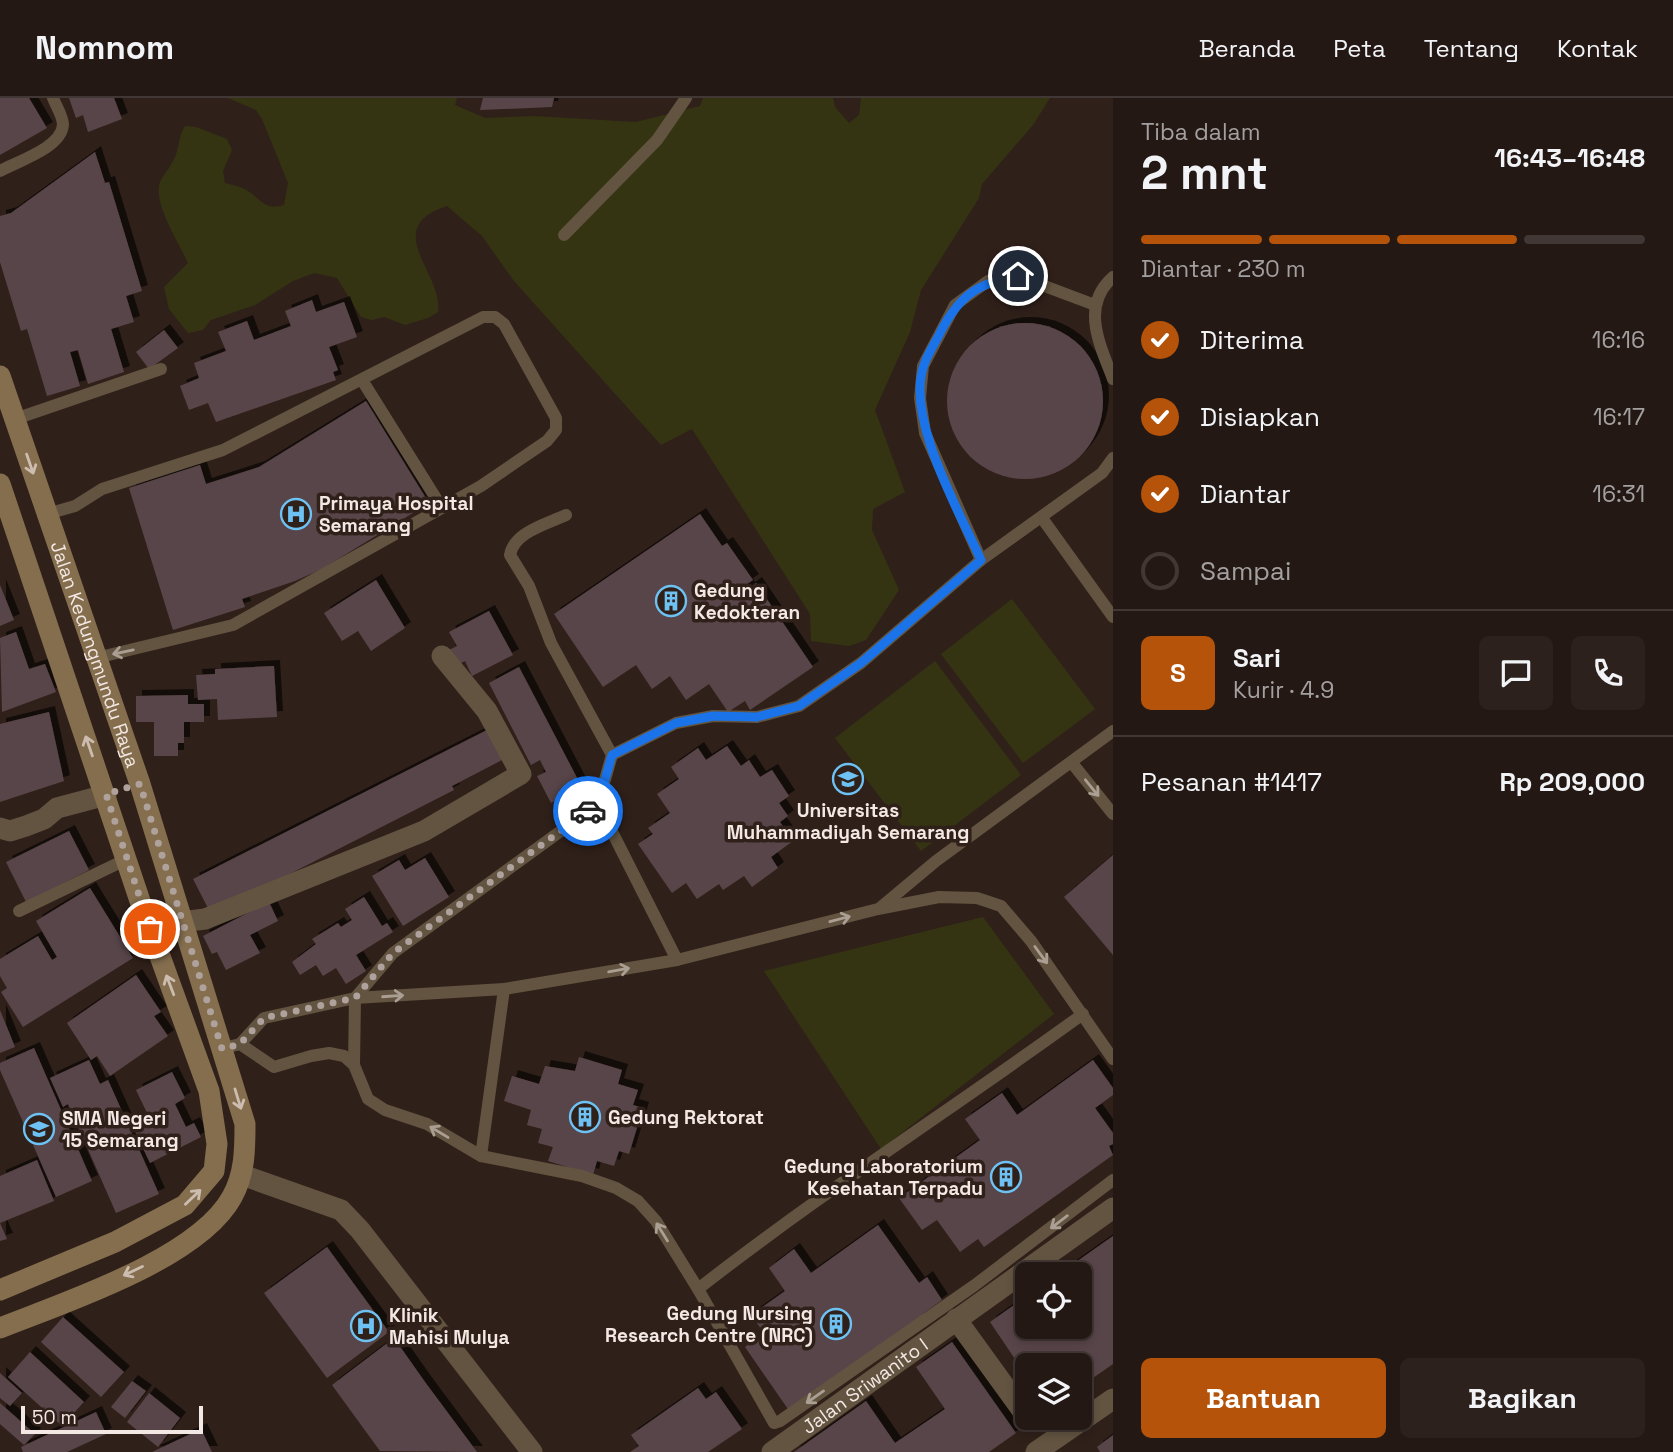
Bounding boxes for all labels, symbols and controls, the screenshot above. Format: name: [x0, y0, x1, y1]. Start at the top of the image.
text: Nomnom: [35, 27, 174, 69]
text: Beranda: [1199, 33, 1295, 64]
text: Peta: [1333, 33, 1386, 64]
text: Tentang: [1424, 33, 1519, 64]
text: Kontak: [1557, 33, 1638, 64]
text: Tiba dalam: [1141, 117, 1261, 147]
text: 16:43–16:48: [1494, 141, 1645, 175]
text: 2 mnt: [1141, 144, 1268, 202]
pin: [988, 246, 1048, 306]
text: Diantar · 230 m: [1141, 254, 1306, 284]
icon: home: [999, 257, 1037, 295]
icon: check: [1141, 321, 1179, 359]
text: Diterima: [1200, 323, 1304, 357]
text: 16:16: [1592, 325, 1645, 355]
icon: check: [1141, 398, 1179, 436]
text: Disiapkan: [1200, 400, 1320, 434]
text: 16:17: [1593, 402, 1645, 432]
one-way arrow: [25, 452, 37, 474]
icon: check: [1141, 475, 1179, 513]
text: Diantar: [1200, 477, 1291, 511]
text: 16:31: [1592, 479, 1645, 509]
place label: Primaya Hospital Semarang: [319, 491, 473, 538]
hospital icon: Primaya Hospital Semarang: [279, 497, 313, 531]
street label: Jalan Kedungmundu Raya: [45, 538, 145, 771]
text: Sampai: [1200, 554, 1291, 588]
place label: Gedung Kedokteran: [694, 578, 800, 625]
building icon: Gedung Kedokteran: [654, 584, 688, 618]
button: chat: [1479, 636, 1553, 710]
button: phone: [1571, 636, 1645, 710]
text: Sari: [1233, 641, 1281, 675]
one-way arrow: [112, 646, 135, 659]
text: S: [1170, 656, 1186, 690]
text: Kurir · 4.9: [1233, 675, 1334, 705]
one-way arrow: [82, 736, 94, 758]
school or university icon: Universitas Muhammadiyah Semarang: [831, 762, 865, 796]
text: Pesanan #1417: [1141, 765, 1322, 799]
text: Rp 209,000: [1499, 765, 1645, 799]
courier: [553, 776, 623, 846]
one-way arrow: [1085, 779, 1100, 797]
icon: car: [569, 792, 607, 830]
place label: Universitas Muhammadiyah Semarang: [727, 798, 969, 845]
pin: [120, 899, 180, 959]
icon: bag: [131, 910, 169, 948]
one-way arrow: [828, 912, 851, 925]
one-way arrow: [1034, 945, 1048, 964]
one-way arrow: [607, 963, 629, 976]
one-way arrow: [163, 974, 176, 996]
one-way arrow: [381, 989, 404, 1002]
one-way arrow: [232, 1088, 245, 1110]
building icon: Gedung Rektorat: [568, 1100, 602, 1134]
place label: Gedung Rektorat: [608, 1105, 764, 1130]
place label: SMA Negeri 15 Semarang: [62, 1106, 179, 1153]
school or university icon: SMA Negeri 15 Semarang: [22, 1112, 56, 1146]
one-way arrow: [430, 1124, 450, 1138]
place label: Gedung Laboratorium Kesehatan Terpadu: [784, 1154, 983, 1201]
building icon: Gedung Laboratorium Kesehatan Terpadu: [989, 1160, 1023, 1194]
one-way arrow: [184, 1188, 201, 1205]
one-way arrow: [1050, 1214, 1069, 1229]
one-way arrow: [654, 1222, 668, 1242]
map controls: [1015, 1262, 1092, 1430]
button: locate: [1015, 1262, 1092, 1339]
one-way arrow: [123, 1265, 144, 1278]
place label: Gedung Nursing Research Centre (NRC): [605, 1301, 813, 1348]
place label: Klinik Mahisi Mulya: [389, 1303, 510, 1350]
building icon: Gedung Nursing Research Centre (NRC): [819, 1307, 853, 1341]
hospital icon: Klinik Mahisi Mulya: [349, 1309, 383, 1343]
street label: Jalan Sriwanito I: [797, 1332, 933, 1440]
button: layers: [1015, 1353, 1092, 1430]
button: Bantuan: [1141, 1358, 1386, 1438]
button: Bagikan: [1400, 1358, 1645, 1438]
one-way arrow: [806, 1390, 825, 1405]
scale bar: [21, 1403, 203, 1435]
text: 50 m: [32, 1405, 77, 1430]

